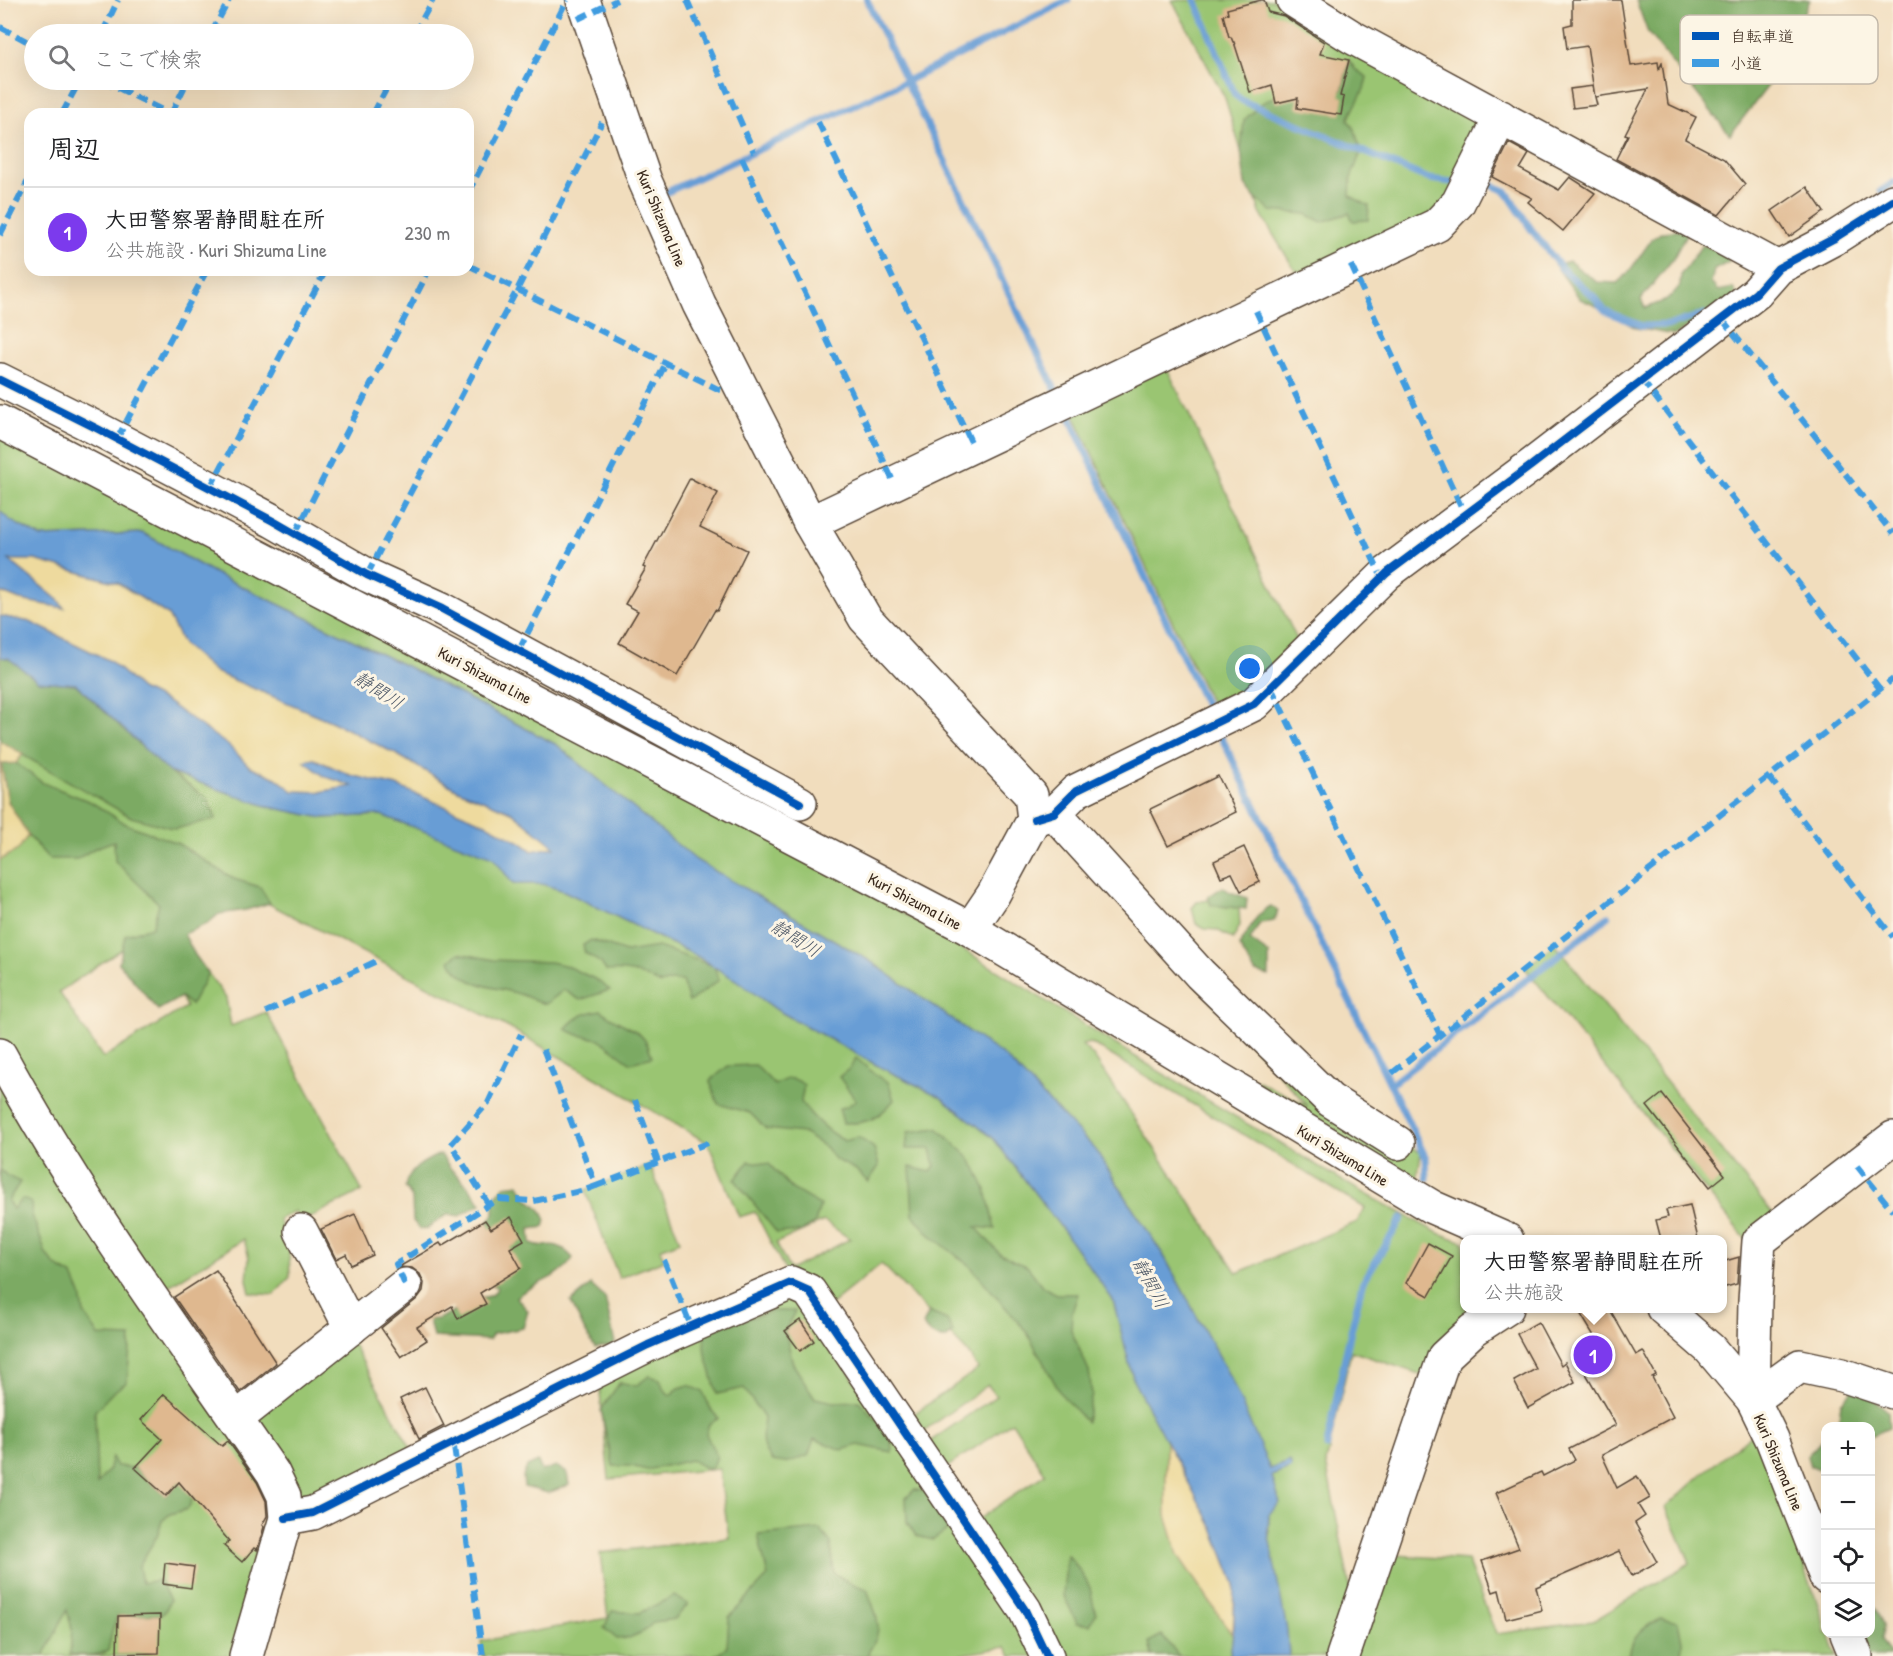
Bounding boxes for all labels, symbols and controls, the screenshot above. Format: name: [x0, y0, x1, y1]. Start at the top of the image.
legend: [1680, 15, 1878, 84]
search box: [24, 24, 474, 90]
text: 自転車道: [1730, 25, 1794, 47]
icon: search: [45, 41, 78, 74]
text: ここで検索: [93, 44, 203, 74]
text: 小道: [1730, 52, 1762, 74]
text: 周辺: [48, 131, 100, 166]
street label: Kuri Shizuma Line: [632, 166, 693, 270]
text: 大田警察署静間駐在所: [105, 204, 325, 234]
text: 1: [64, 219, 71, 246]
text: 230 m: [405, 219, 450, 246]
text: 公共施設 · Kuri Shizuma Line: [105, 236, 327, 263]
street label: Kuri Shizuma Line: [434, 641, 536, 709]
your location: [1235, 654, 1264, 683]
water label: 静間川: [350, 665, 408, 715]
street label: Kuri Shizuma Line: [864, 867, 966, 935]
water label: 静間川: [766, 913, 826, 963]
street label: Kuri Shizuma Line: [1293, 1119, 1393, 1191]
popup: [1460, 1235, 1727, 1313]
text: 大田警察署静間駐在所: [1483, 1246, 1704, 1276]
water label: 静間川: [1127, 1253, 1175, 1313]
text: 公共施設: [1483, 1278, 1563, 1305]
pin: 1: [1574, 1332, 1612, 1378]
street label: Kuri Shizuma Line: [1749, 1410, 1810, 1514]
map controls: [1821, 1422, 1875, 1638]
button: +: [1821, 1422, 1875, 1476]
button: −: [1821, 1476, 1875, 1530]
button: locate: [1821, 1530, 1875, 1584]
button: layers: [1821, 1584, 1875, 1638]

